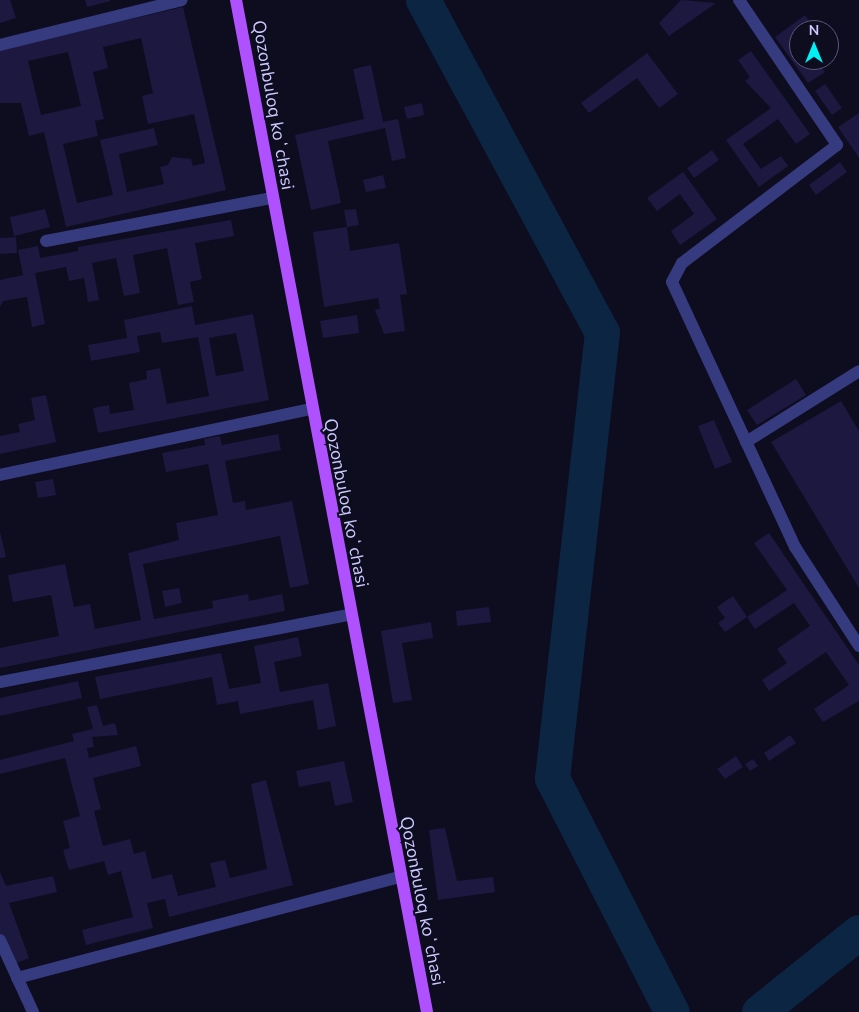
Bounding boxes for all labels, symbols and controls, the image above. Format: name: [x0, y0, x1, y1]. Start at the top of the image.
street label: Qozonbuloq koʻchasi: [247, 19, 299, 191]
north arrow: [789, 20, 839, 70]
text: N: [809, 21, 819, 40]
street label: Qozonbuloq koʻchasi: [319, 417, 373, 589]
street label: Qozonbuloq koʻchasi: [395, 815, 449, 987]

